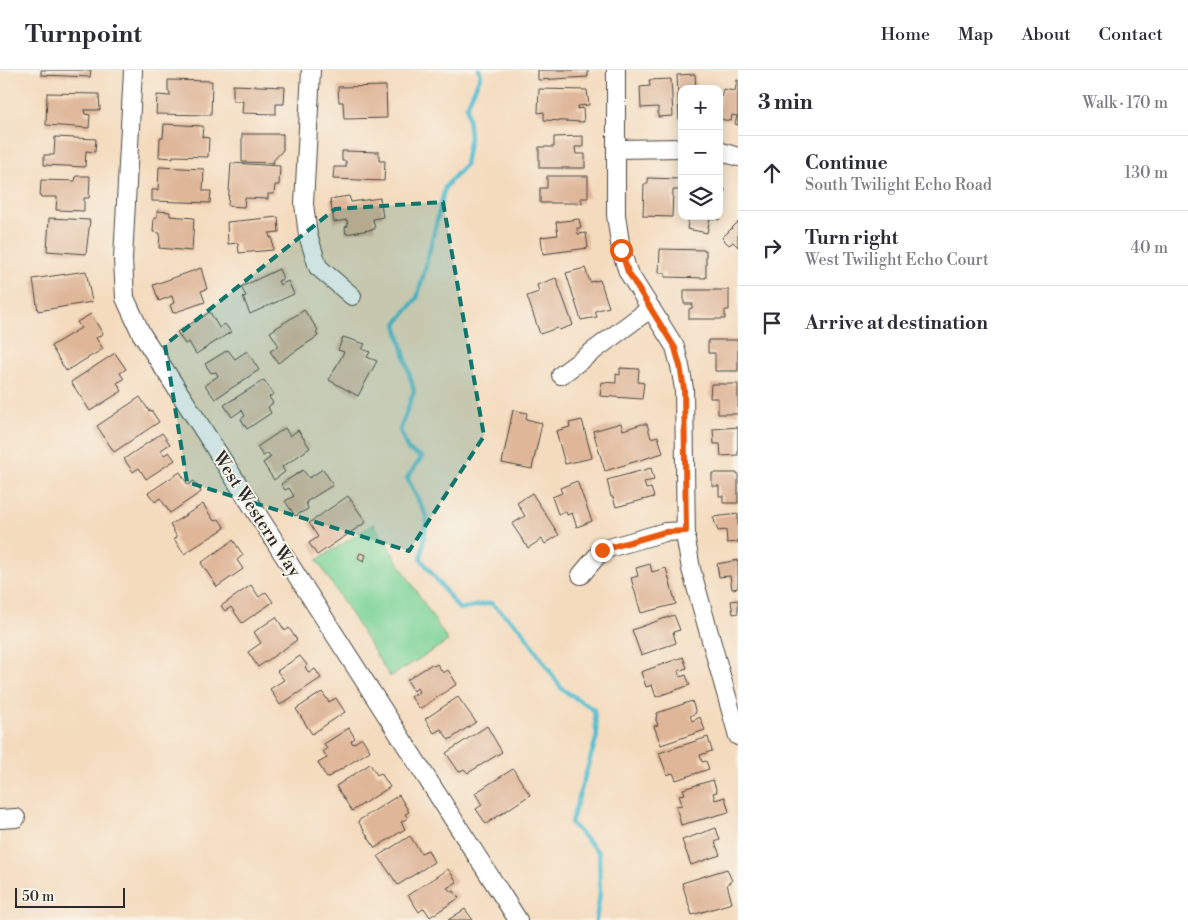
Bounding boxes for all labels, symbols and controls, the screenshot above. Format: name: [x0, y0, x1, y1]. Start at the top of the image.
text: Turnpoint: [25, 20, 142, 50]
text: Home: [881, 23, 930, 46]
text: Map: [958, 23, 994, 46]
text: About: [1022, 23, 1071, 46]
text: Contact: [1099, 23, 1163, 46]
map controls: [678, 85, 723, 220]
button: +: [678, 85, 723, 130]
text: 3 min: [758, 90, 813, 116]
text: Walk · 170 m: [1082, 93, 1168, 113]
button: −: [678, 130, 723, 175]
text: Continue: [805, 151, 888, 175]
icon: ahead: [758, 159, 786, 187]
text: 130 m: [1124, 163, 1168, 183]
button: layers: [678, 175, 723, 220]
text: South Twilight Echo Road: [805, 175, 992, 195]
text: Turn right: [805, 226, 898, 250]
icon: right: [758, 234, 786, 262]
text: 40 m: [1131, 238, 1168, 258]
route start: [610, 239, 633, 262]
text: West Twilight Echo Court: [805, 250, 989, 270]
icon: arrive: [758, 309, 786, 337]
text: Arrive at destination: [805, 311, 988, 335]
street label: West Western Way: [207, 446, 306, 582]
route end: [591, 539, 614, 562]
scale bar: [15, 885, 125, 908]
text: 50 m: [22, 888, 54, 906]

